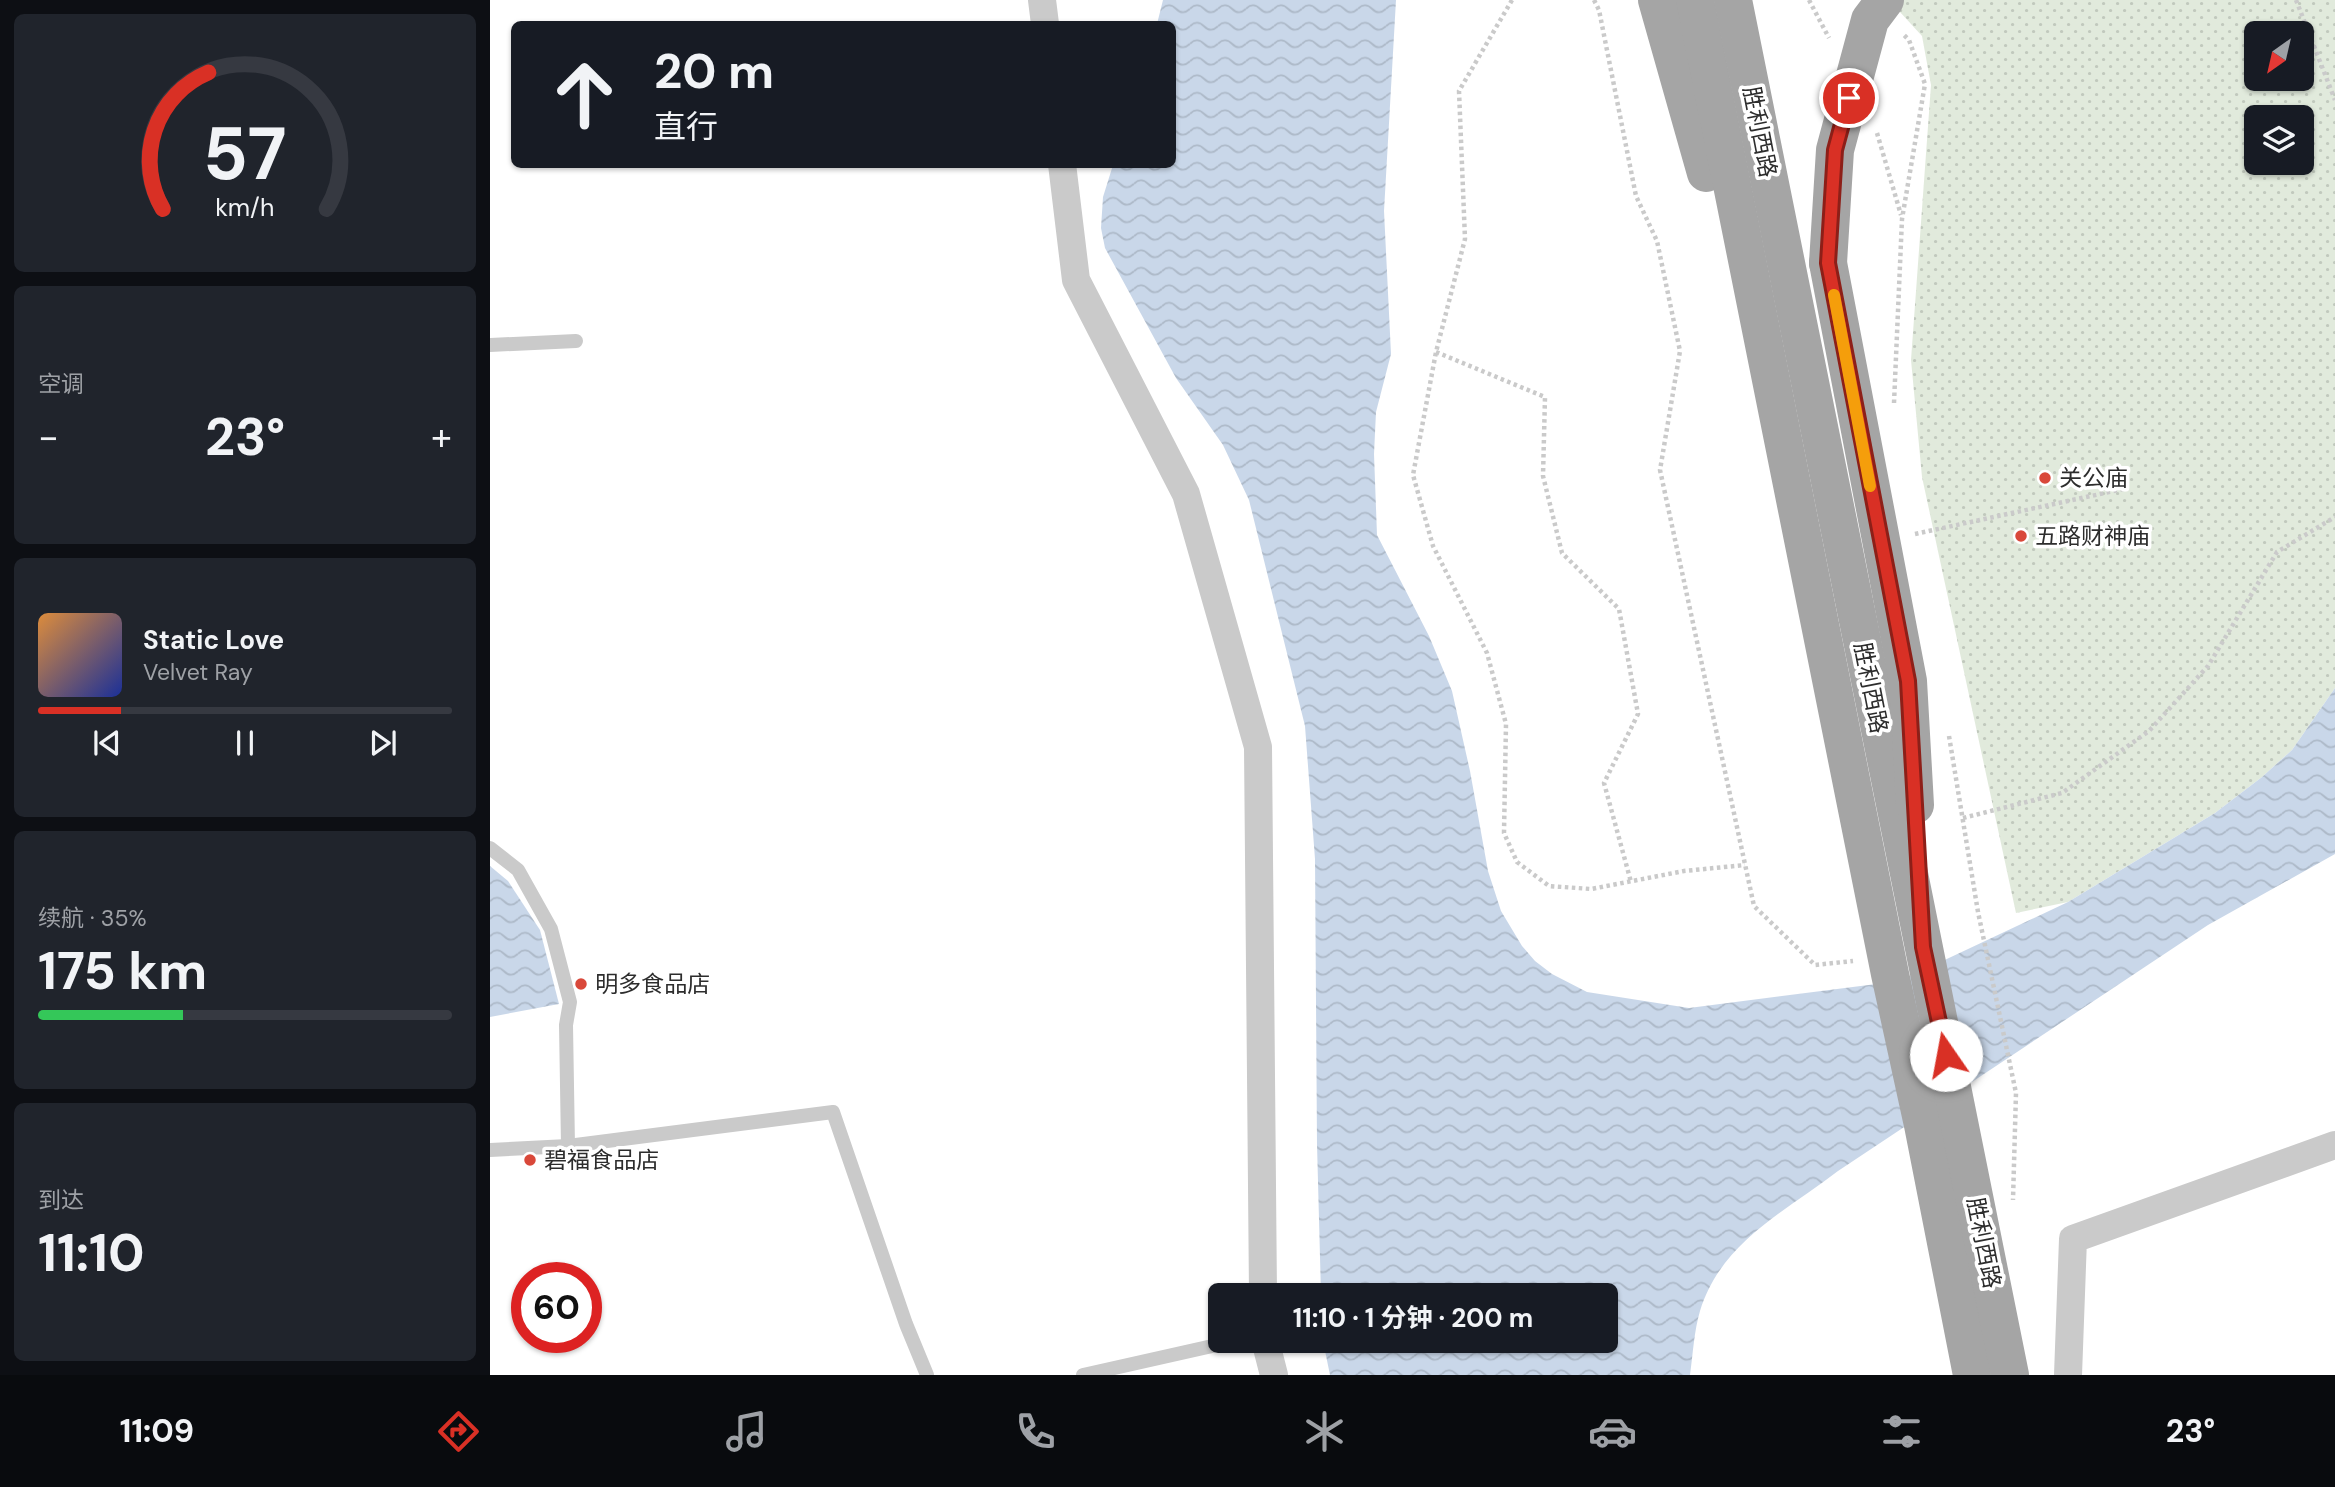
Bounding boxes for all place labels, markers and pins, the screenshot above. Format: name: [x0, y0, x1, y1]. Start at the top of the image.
pin: [1819, 68, 1879, 128]
place label: 关公庙: [2059, 463, 2128, 493]
marker: 关公庙: [2037, 470, 2053, 486]
place label: 五路财神庙: [2035, 521, 2150, 551]
marker: 五路财神庙: [2013, 528, 2029, 544]
place label: 明多食品店: [595, 969, 710, 999]
marker: 明多食品店: [573, 976, 589, 992]
place label: 碧福食品店: [544, 1145, 659, 1175]
marker: 碧福食品店: [522, 1152, 538, 1168]

